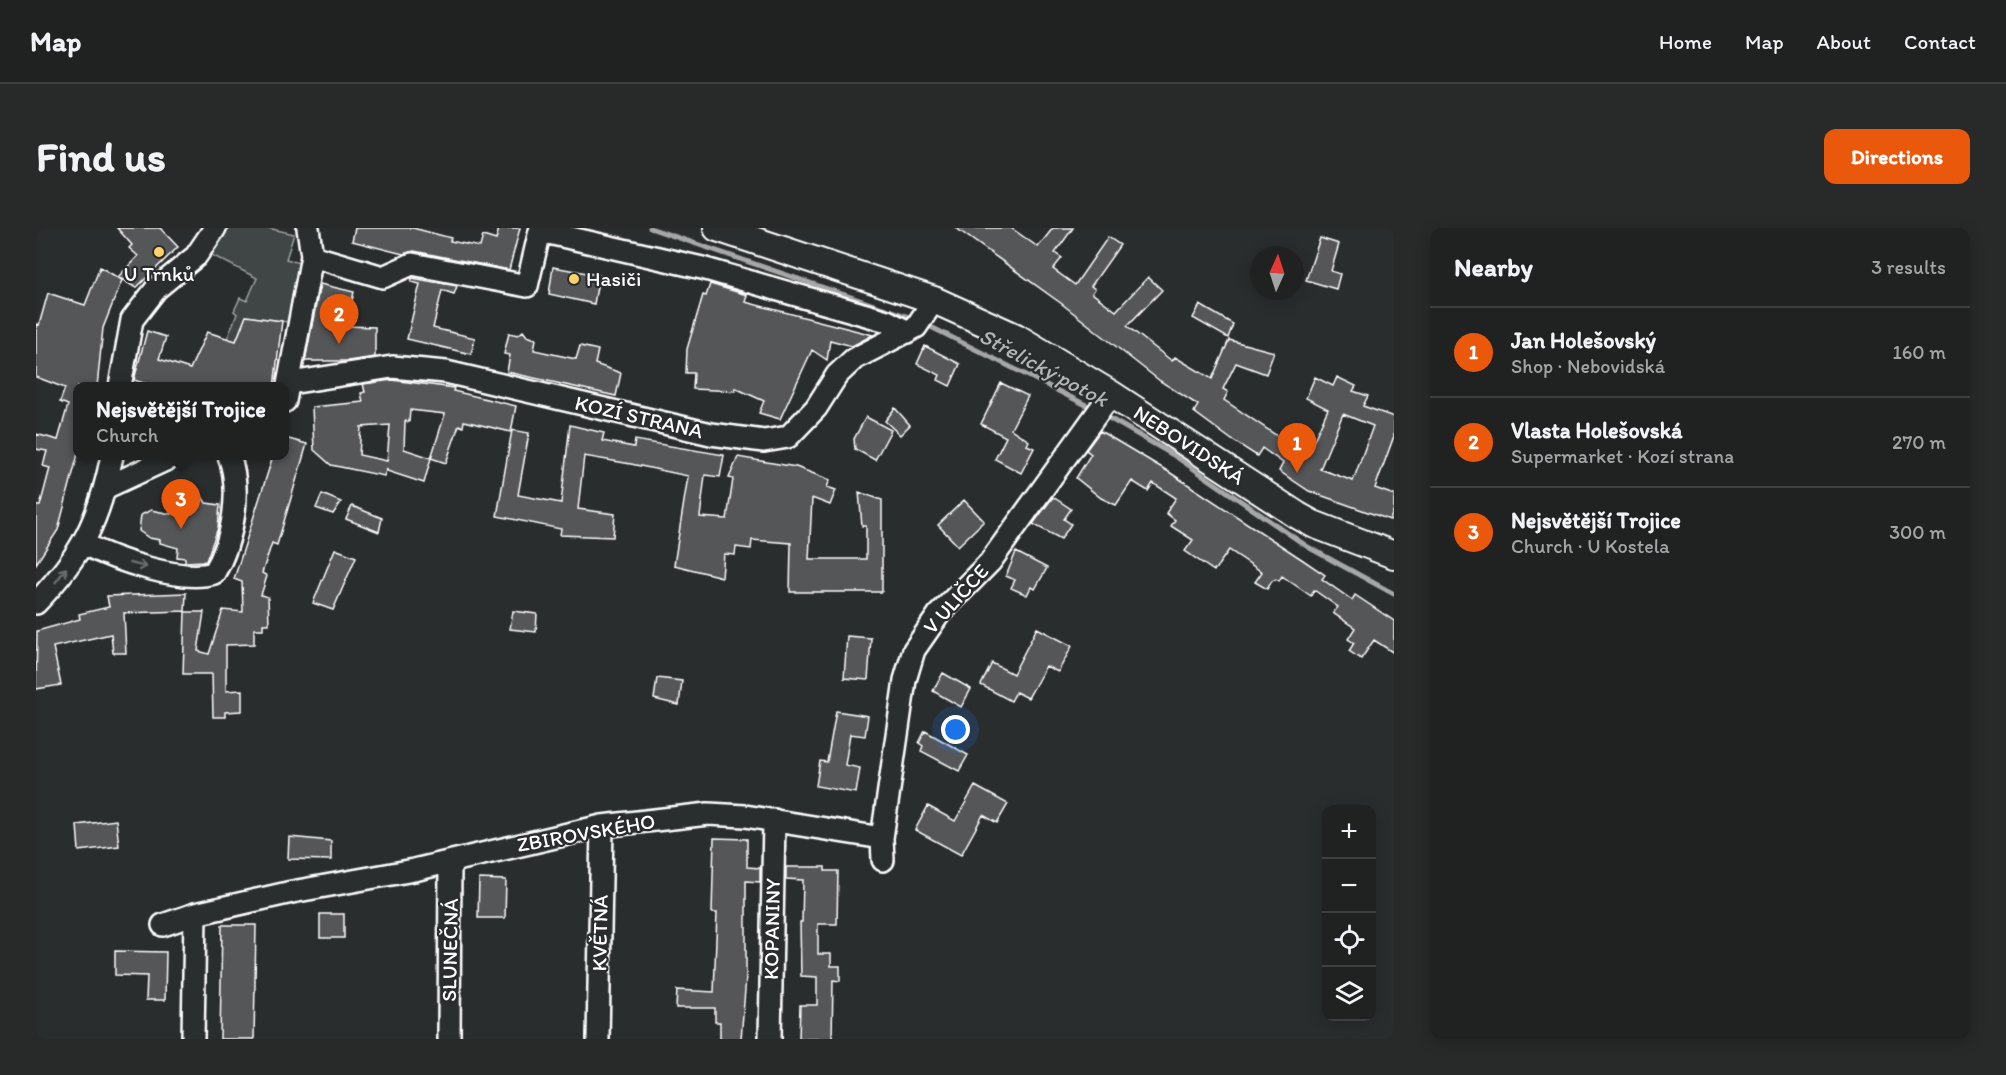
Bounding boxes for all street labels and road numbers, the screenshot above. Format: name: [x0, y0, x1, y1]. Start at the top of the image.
street label: KOZÍ STRANA: [573, 390, 706, 443]
street label: NEBOVIDSKÁ: [1129, 400, 1250, 490]
street label: V ULIČCE: [918, 558, 994, 639]
street label: ZBIROVSKÉHO: [515, 808, 657, 857]
street label: KOPANINY: [758, 878, 785, 980]
street label: KVĚTNÁ: [586, 894, 613, 972]
street label: SLUNEČNÁ: [436, 898, 463, 1002]

